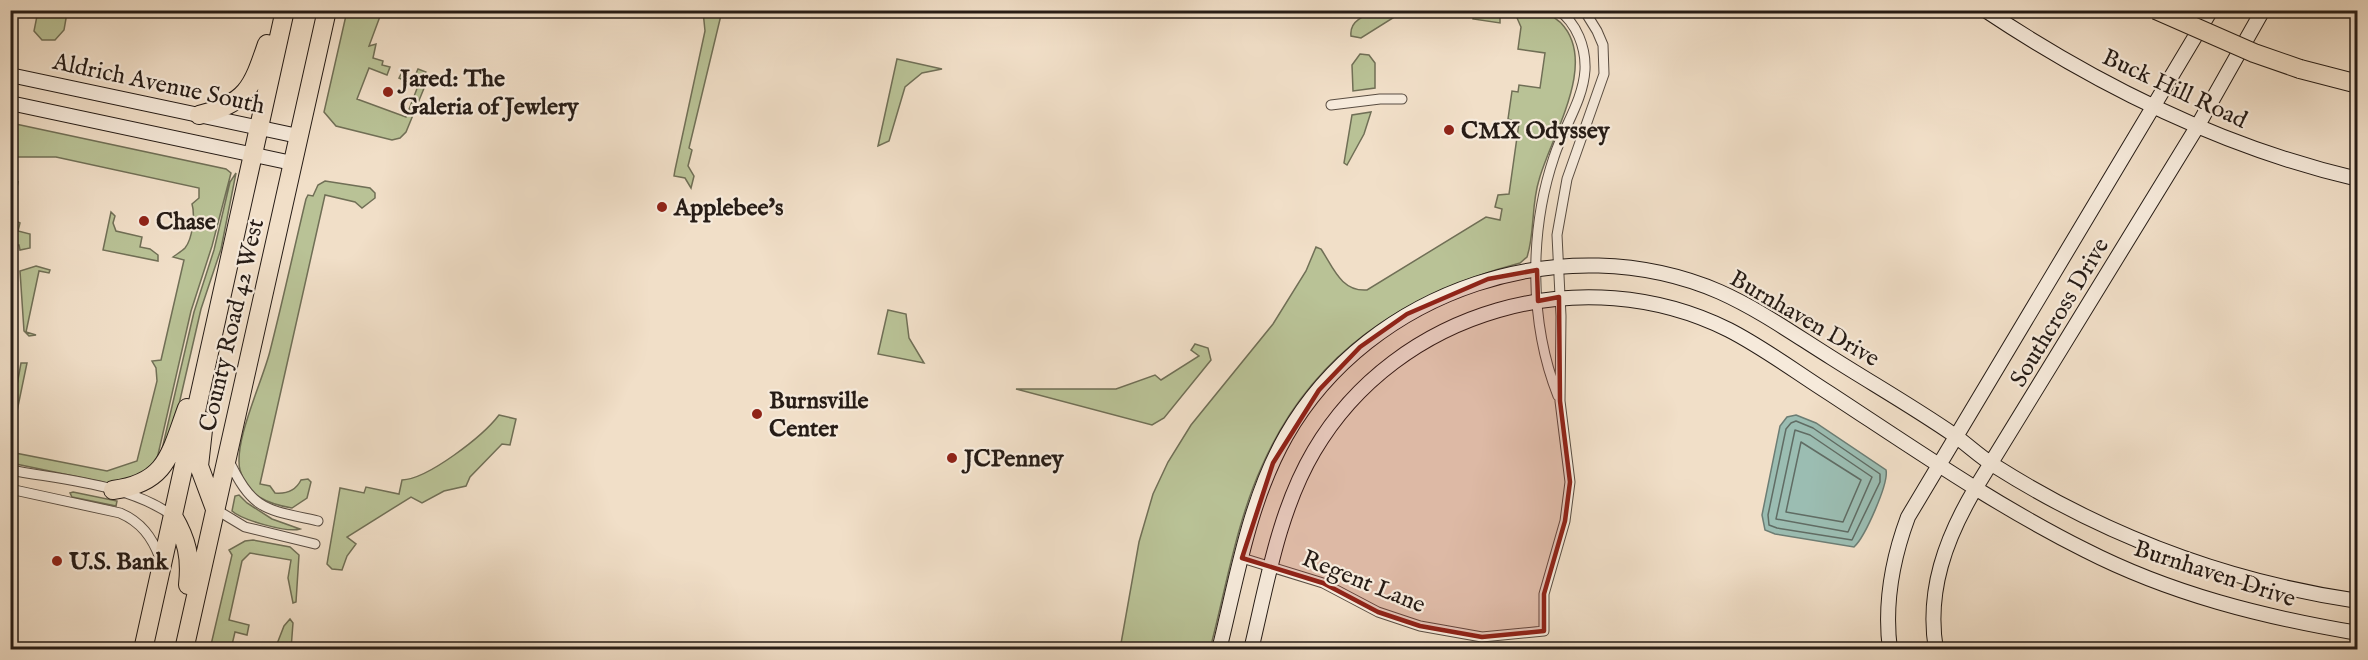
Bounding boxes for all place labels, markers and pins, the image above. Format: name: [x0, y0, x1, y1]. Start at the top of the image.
place label: Jared: The Galeria of Jewlery: [397, 64, 580, 123]
marker: Jared: The Galeria of Jewlery: [381, 85, 395, 99]
place label: CMX Odyssey: [1461, 116, 1611, 147]
marker: CMX Odyssey: [1442, 123, 1456, 137]
place label: Applebee's: [673, 193, 784, 224]
marker: Applebee's: [655, 200, 669, 214]
place label: Chase: [156, 207, 216, 238]
marker: Chase: [137, 214, 151, 228]
place label: Burnsville Center: [769, 386, 869, 445]
marker: Burnsville Center: [750, 407, 764, 421]
place label: JCPenney: [961, 444, 1065, 475]
marker: JCPenney: [945, 451, 959, 465]
place label: U.S. Bank: [68, 547, 169, 578]
marker: U.S. Bank: [50, 554, 64, 568]

